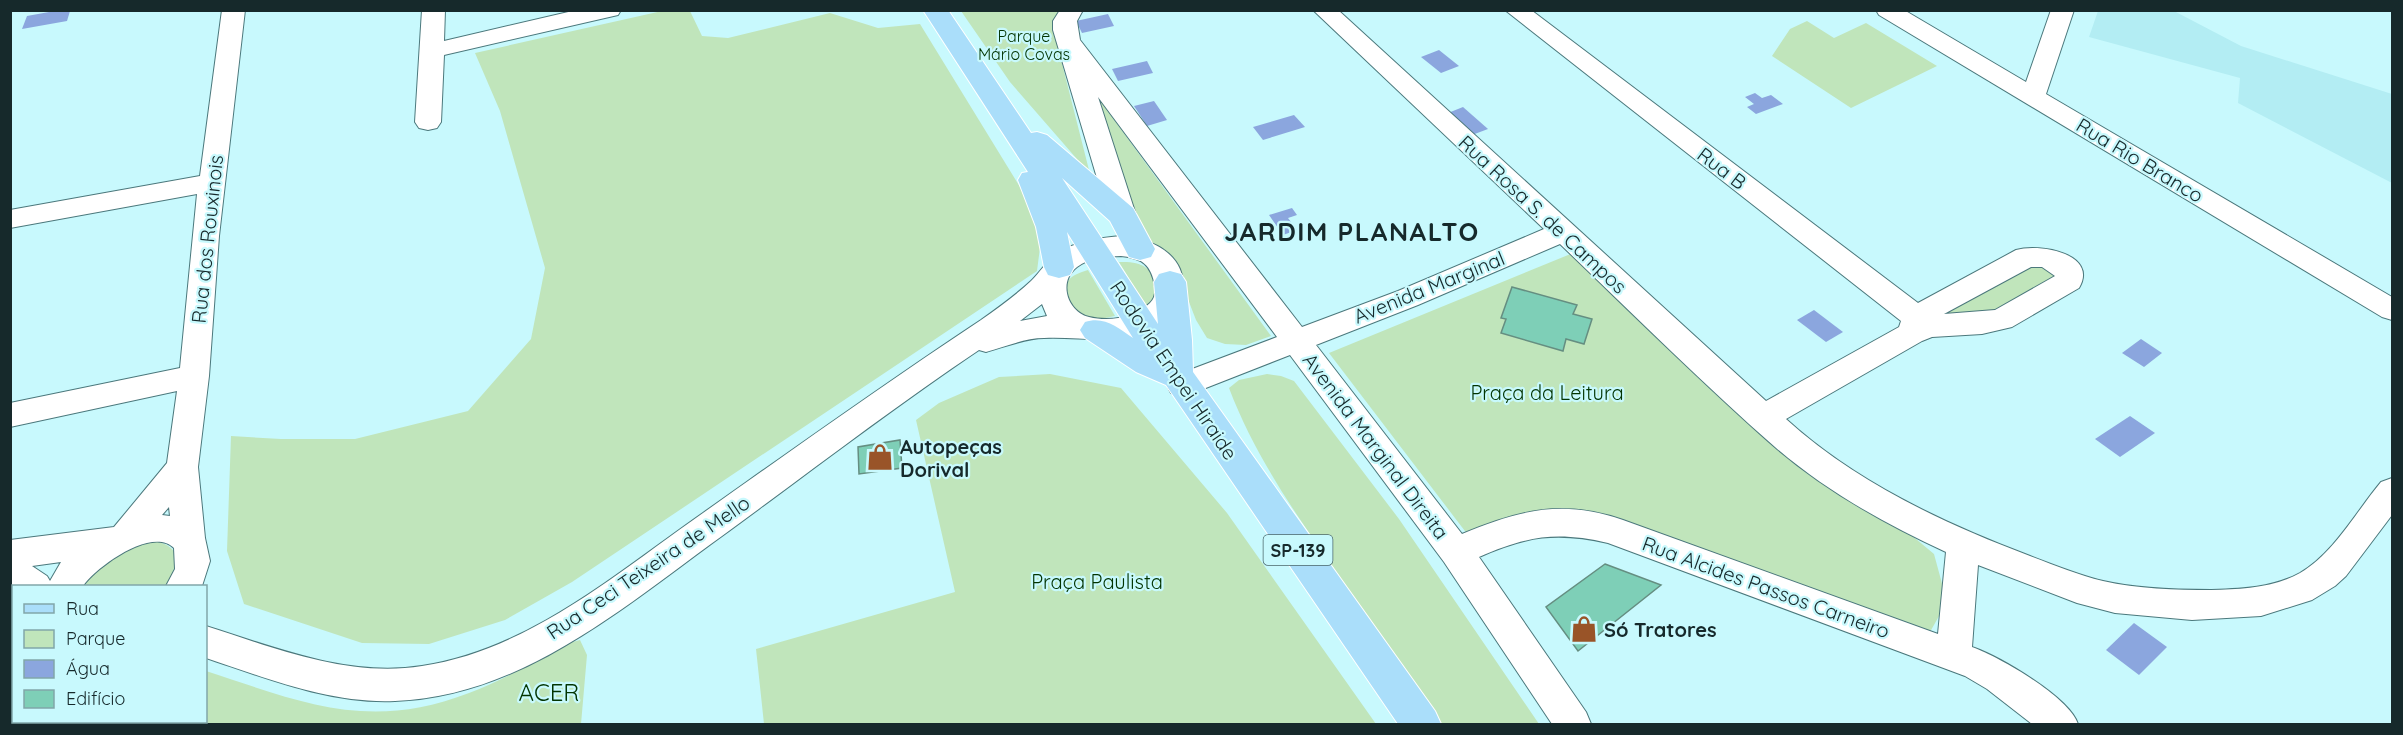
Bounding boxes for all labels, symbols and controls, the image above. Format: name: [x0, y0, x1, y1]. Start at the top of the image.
park label: Parque Mário Covas: [978, 26, 1070, 64]
street label: Rua Rio Branco: [2072, 112, 2208, 208]
street label: Rua Rosa S. de Campos: [1454, 130, 1632, 298]
street label: Rua B: [1692, 141, 1752, 195]
street label: Rua dos Rouxinois: [186, 154, 228, 324]
district label: JARDIM PLANALTO: [1224, 215, 1480, 248]
street label: Avenida Marginal: [1350, 245, 1508, 329]
street label: Rodovia Empei Hiraide: [1105, 276, 1243, 464]
street label: Avenida Marginal Direita: [1298, 348, 1454, 544]
park label: Praça da Leitura: [1470, 380, 1624, 405]
place label: Autopeças Dorival: [900, 434, 1002, 482]
shop icon: Autopeças Dorival: [865, 442, 895, 472]
street label: Rua Ceci Teixeira de Mello: [542, 490, 754, 644]
street label: Rua Alcides Passos Carneiro: [1639, 531, 1893, 643]
road number: SP-139: [1264, 535, 1332, 565]
park label: Praça Paulista: [1031, 569, 1163, 594]
legend: [12, 585, 207, 723]
text: Rua: [66, 597, 99, 620]
shop icon: Só Tratores: [1569, 614, 1599, 644]
place label: Só Tratores: [1604, 617, 1717, 642]
text: Parque: [66, 627, 125, 650]
text: Água: [66, 657, 110, 680]
park label: ACER: [519, 677, 579, 707]
text: Edifício: [66, 687, 125, 710]

